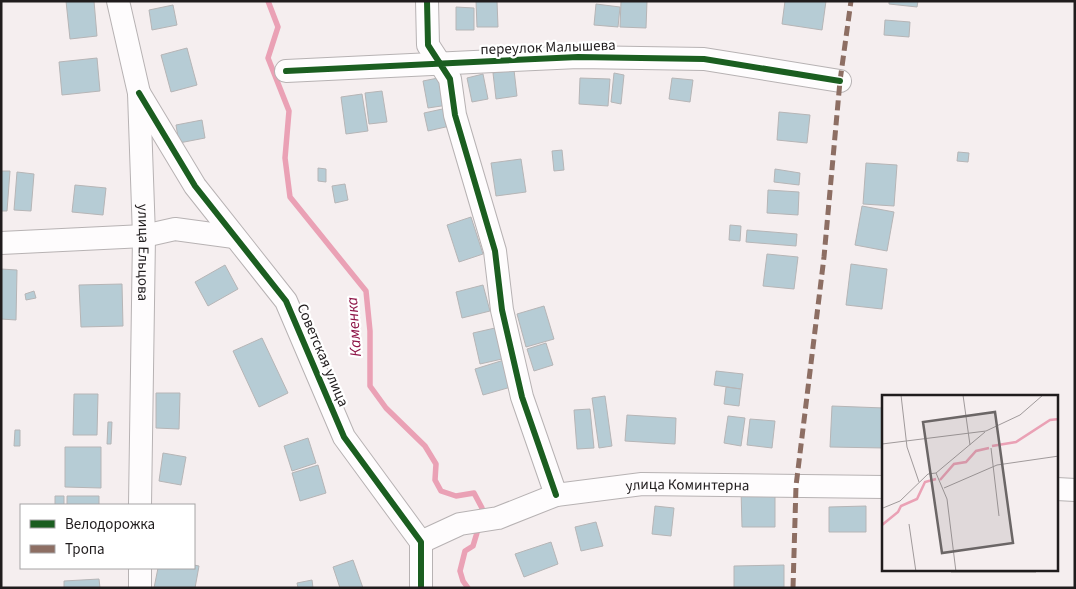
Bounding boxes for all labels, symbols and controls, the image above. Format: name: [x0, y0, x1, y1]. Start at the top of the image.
street label: переулок Малышева: [480, 35, 616, 60]
street label: улица Ельцова: [132, 204, 154, 301]
water label: Каменка: [341, 296, 367, 358]
street label: Советская улица: [291, 300, 354, 410]
inset map: [882, 395, 1058, 572]
street label: улица Коминтерна: [624, 474, 750, 497]
legend: [20, 504, 195, 569]
text: Велодорожка: [65, 514, 155, 535]
text: Тропа: [65, 539, 105, 560]

